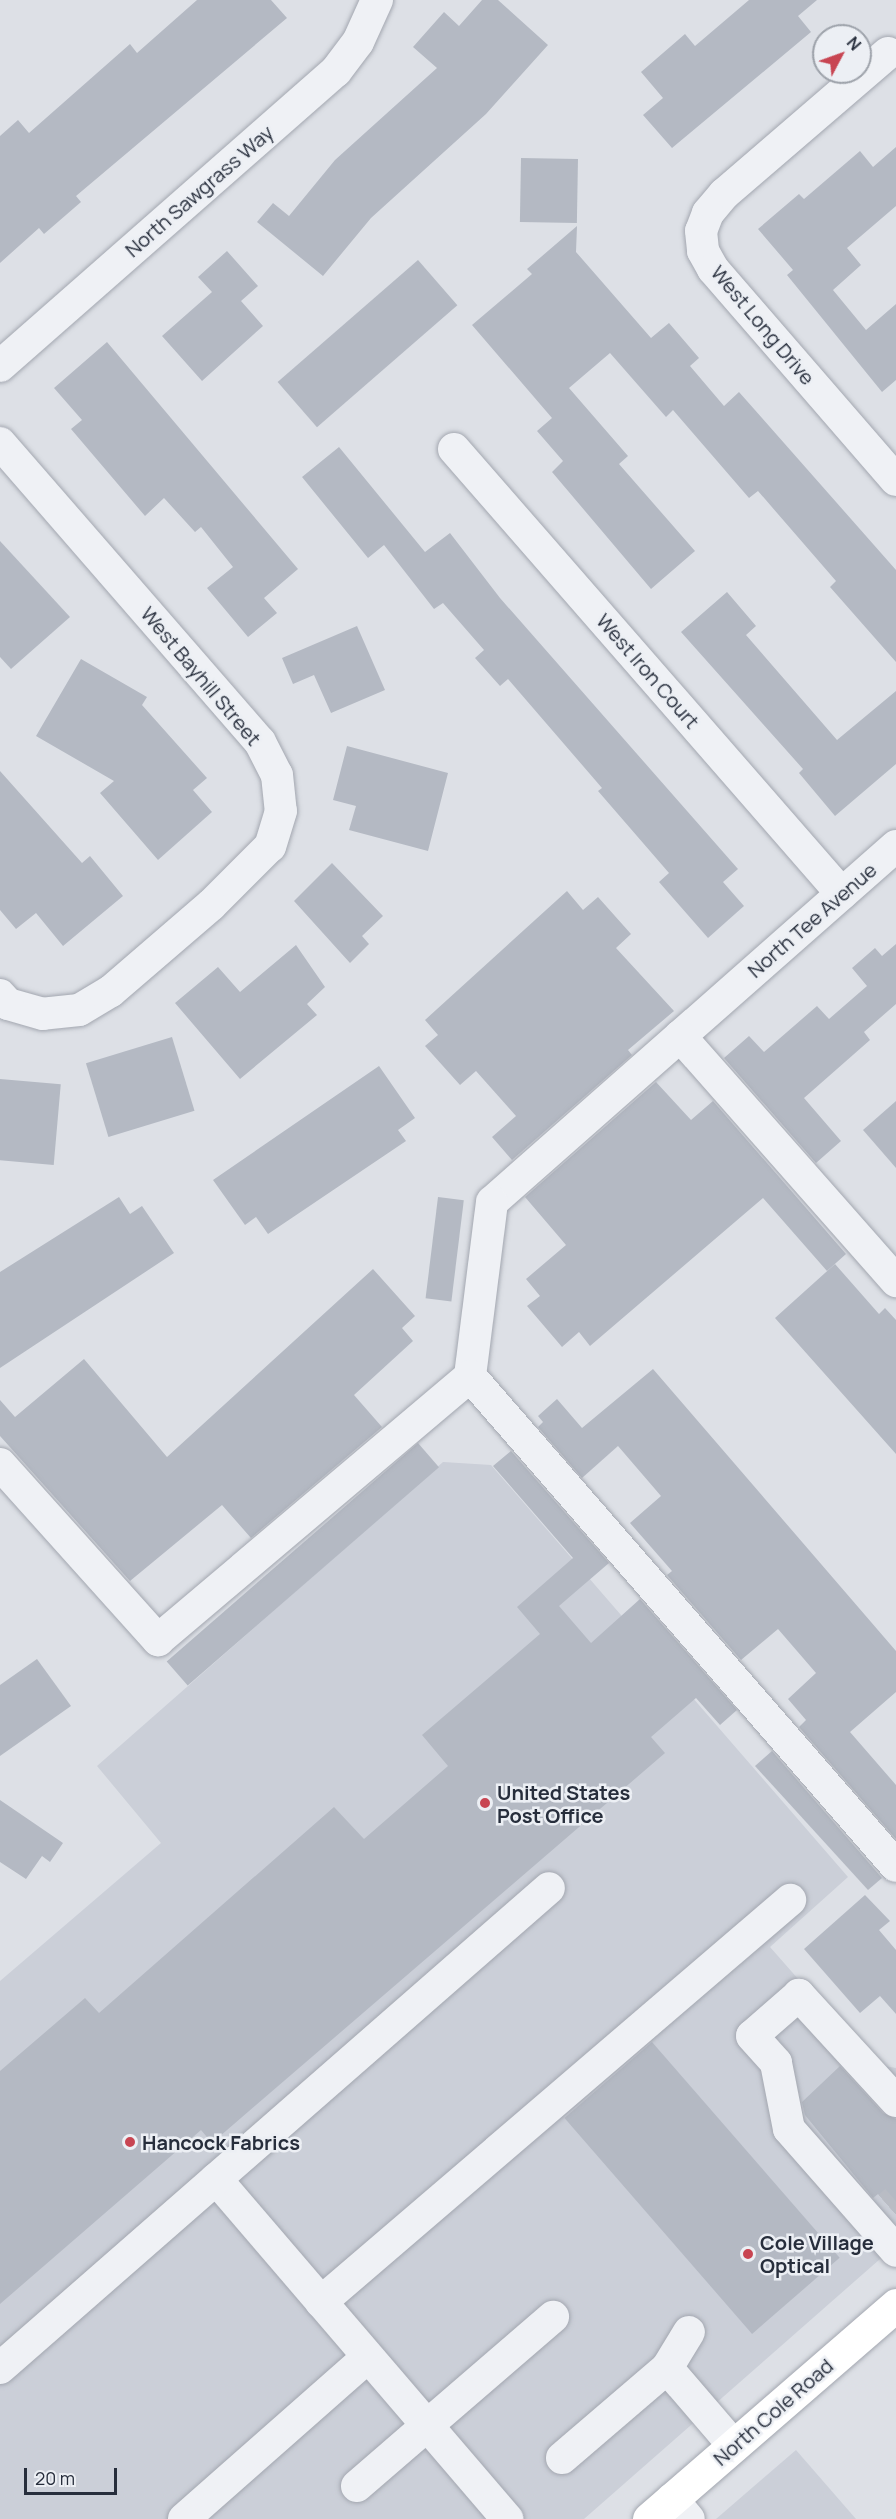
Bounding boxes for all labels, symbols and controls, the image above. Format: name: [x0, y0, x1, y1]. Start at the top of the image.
north arrow: [812, 24, 872, 84]
text: N: [842, 32, 866, 55]
street label: North Sawgrass Way: [120, 120, 278, 262]
street label: West Long Drive: [706, 261, 820, 389]
street label: West Bayhill Street: [136, 602, 266, 750]
street label: West Iron Court: [592, 609, 704, 733]
street label: North Tee Avenue: [743, 858, 881, 982]
place label: United States Post Office: [497, 1780, 630, 1827]
marker: United States Post Office: [478, 1796, 492, 1810]
place label: Hancock Fabrics: [142, 2130, 300, 2154]
marker: Hancock Fabrics: [123, 2135, 137, 2149]
place label: Cole Village Optical: [760, 2230, 874, 2277]
marker: Cole Village Optical: [741, 2247, 755, 2261]
street label: North Cole Road: [708, 2354, 838, 2470]
scale bar: [27, 2456, 120, 2494]
text: 20 m: [35, 2466, 75, 2490]

